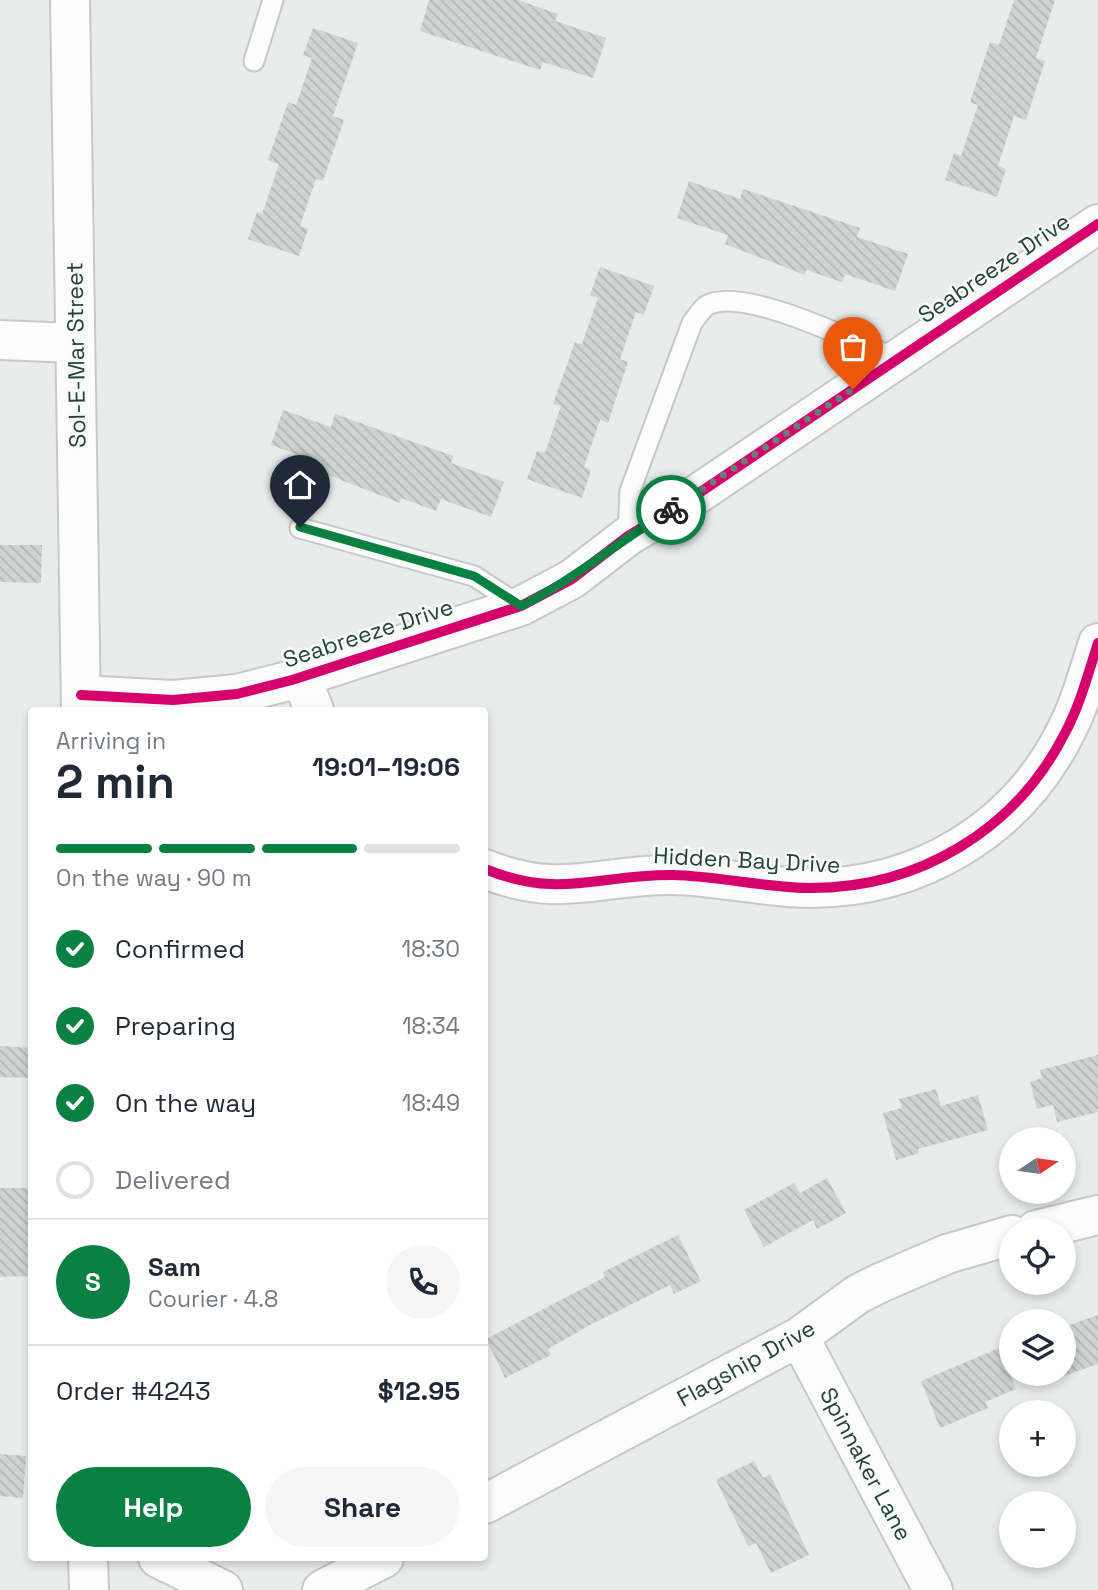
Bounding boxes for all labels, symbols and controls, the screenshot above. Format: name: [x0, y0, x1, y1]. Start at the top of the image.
street label: Seabreeze Drive: [912, 206, 1076, 330]
street label: Sol-E-Mar Street: [59, 262, 93, 448]
pin: [823, 317, 883, 389]
icon: bag: [834, 328, 872, 366]
pin: [270, 455, 330, 527]
icon: home: [281, 466, 319, 504]
courier: [636, 475, 706, 545]
icon: bike: [652, 491, 690, 529]
street label: Seabreeze Drive: [279, 591, 457, 675]
text: Arriving in: [56, 726, 166, 756]
text: 19:01–19:06: [312, 750, 460, 784]
text: 2 min: [56, 753, 175, 811]
street label: Hidden Bay Drive: [653, 840, 841, 880]
text: On the way · 90 m: [56, 863, 251, 893]
icon: check: [56, 930, 94, 968]
text: Confirmed: [115, 932, 245, 966]
text: 18:30: [402, 934, 460, 964]
icon: check: [56, 1007, 94, 1045]
text: Preparing: [115, 1009, 236, 1043]
text: 18:34: [402, 1011, 460, 1041]
icon: check: [56, 1084, 94, 1122]
text: On the way: [115, 1086, 256, 1120]
text: 18:49: [402, 1088, 460, 1118]
north arrow: [999, 1127, 1076, 1204]
map controls: [999, 1127, 1076, 1568]
text: Delivered: [115, 1163, 231, 1197]
button: locate: [999, 1218, 1076, 1295]
button: phone: [386, 1245, 460, 1319]
text: Sam: [148, 1250, 201, 1284]
text: S: [85, 1265, 101, 1299]
text: Courier · 4.8: [148, 1284, 278, 1314]
button: layers: [999, 1309, 1076, 1386]
street label: Flagship Drive: [672, 1313, 820, 1413]
text: Order #4243: [56, 1374, 211, 1408]
text: $12.95: [378, 1374, 460, 1408]
street label: Spinnaker Lane: [813, 1382, 919, 1546]
button: +: [999, 1400, 1076, 1477]
button: Help: [56, 1467, 251, 1547]
button: Share: [265, 1467, 460, 1547]
button: −: [999, 1491, 1076, 1568]

